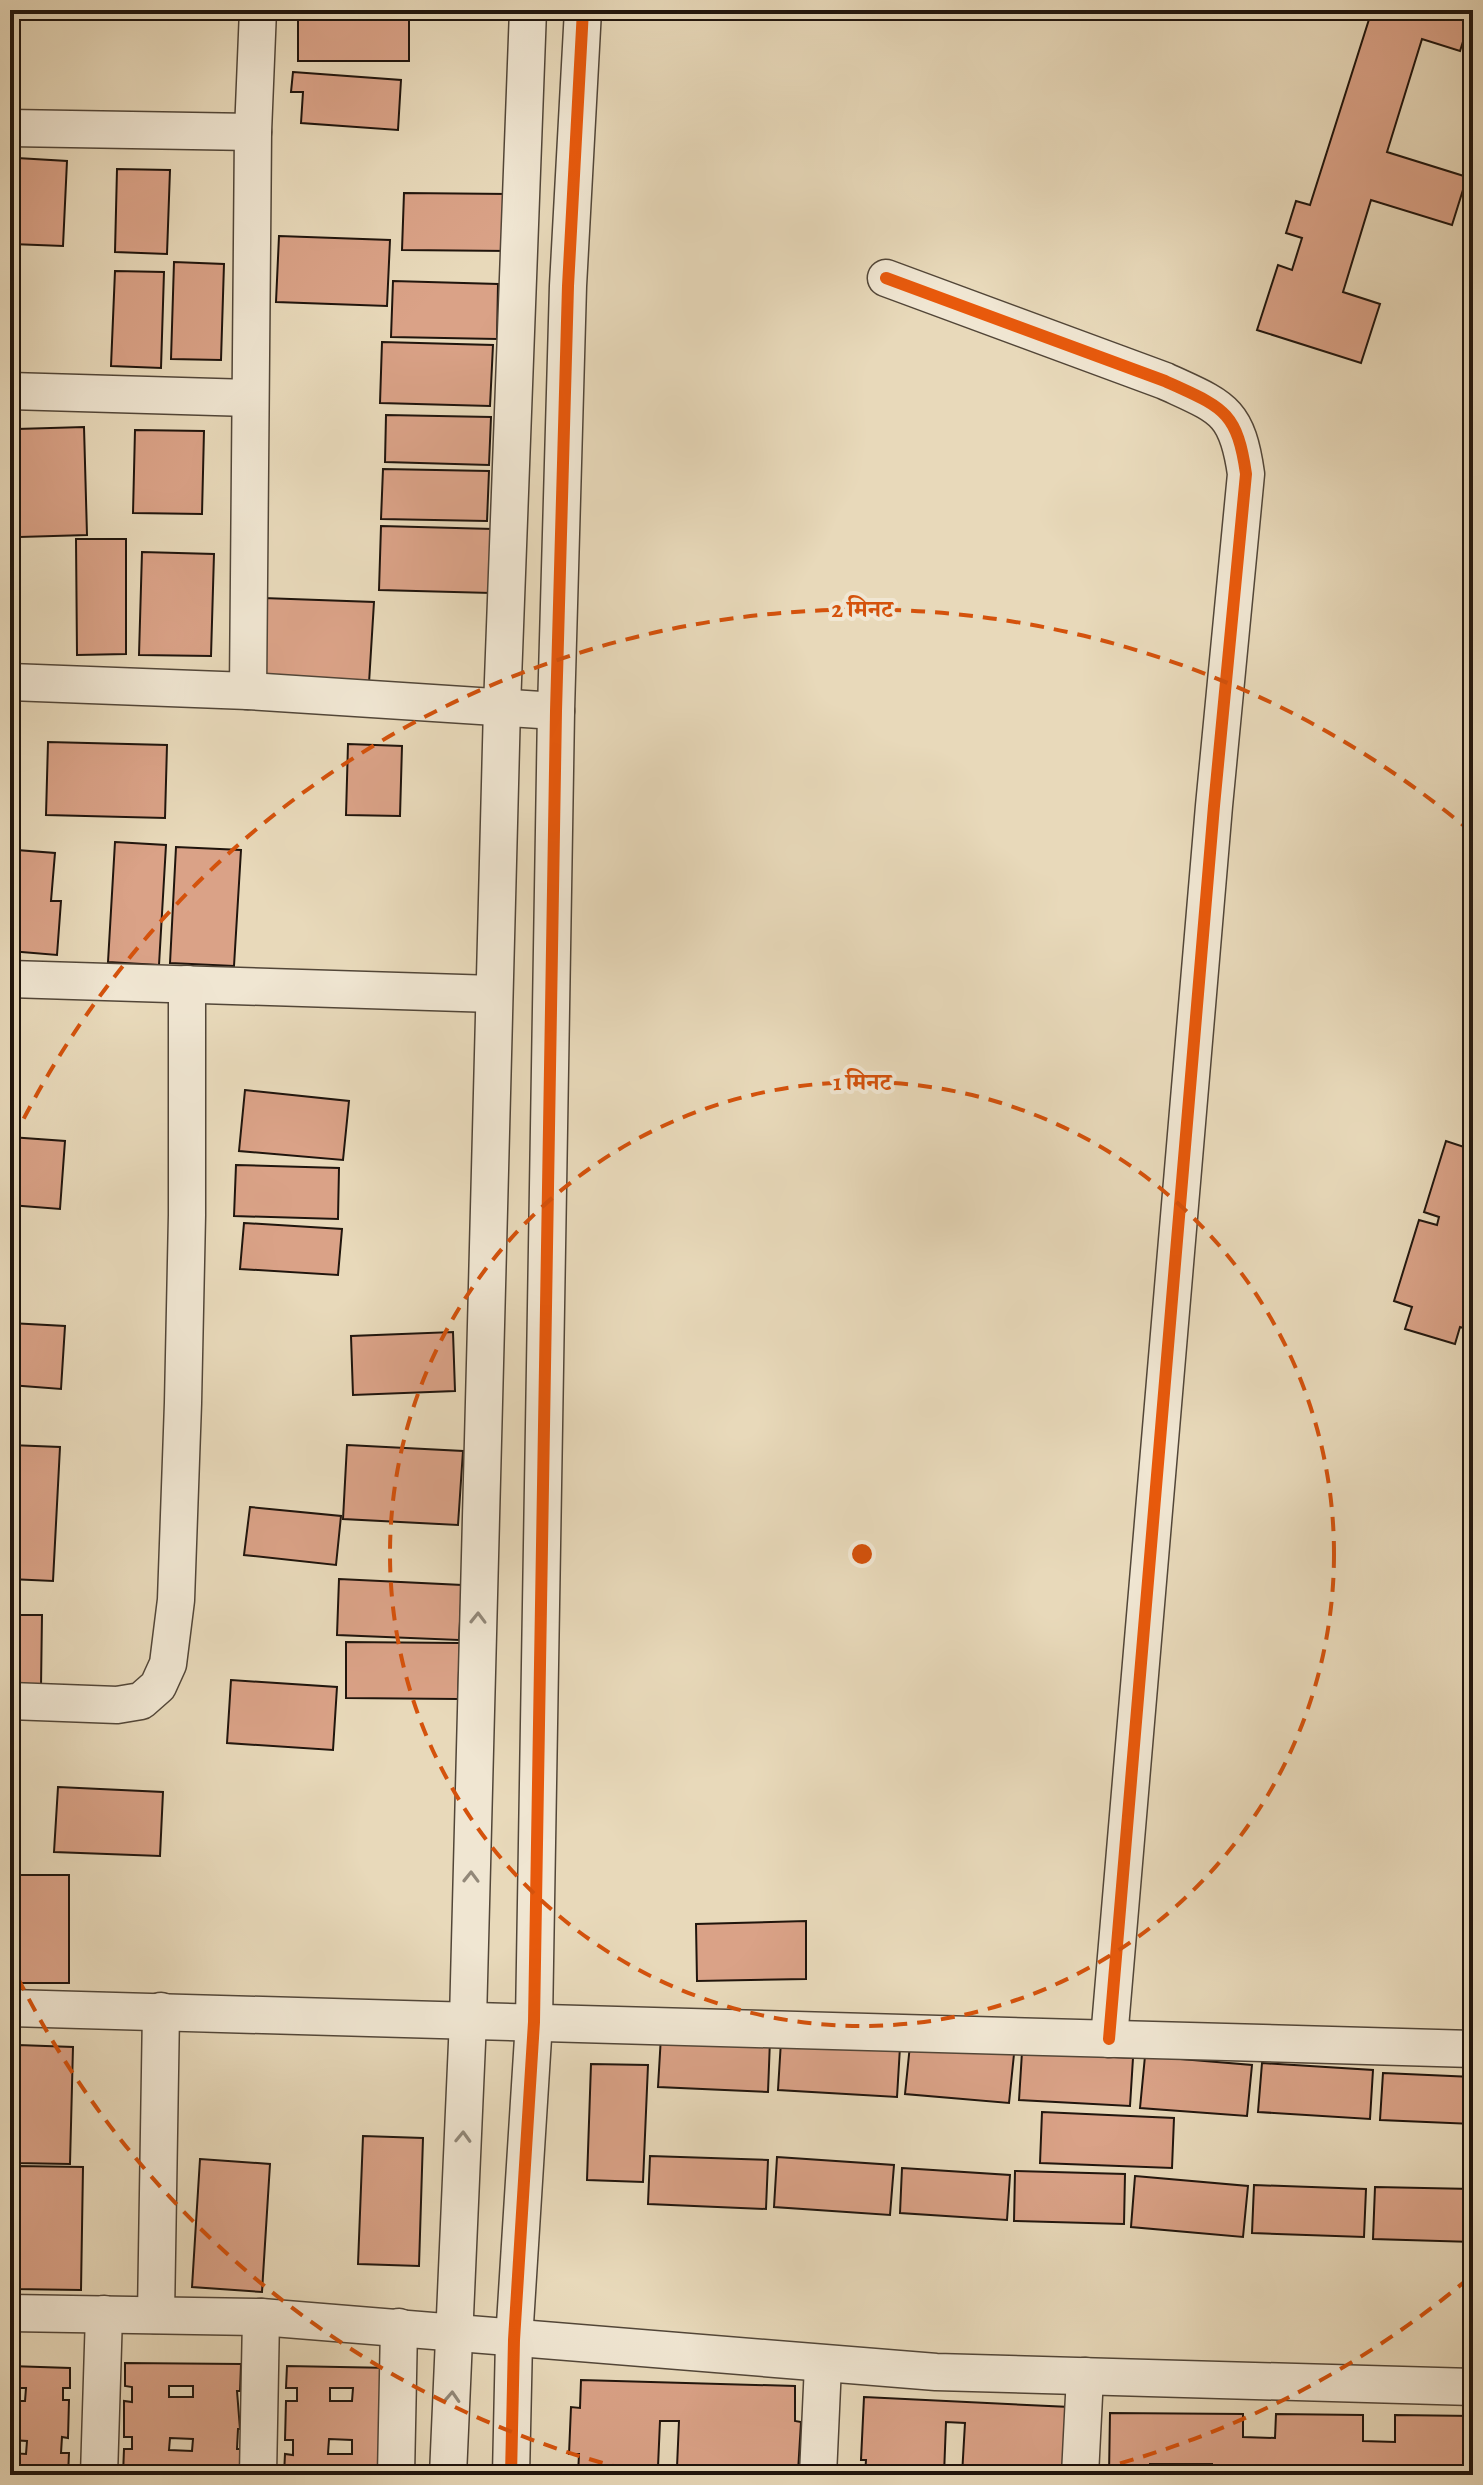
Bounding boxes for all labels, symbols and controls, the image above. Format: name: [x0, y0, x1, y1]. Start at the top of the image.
text: 2 मिनट: [831, 593, 895, 625]
text: 1 मिनट: [833, 1066, 894, 1098]
centre of rings: [848, 1540, 876, 1568]
one-way arrow: [469, 1611, 486, 1624]
one-way arrow: [463, 1871, 480, 1883]
one-way arrow: [455, 2130, 472, 2143]
one-way arrow: [443, 2390, 460, 2403]

